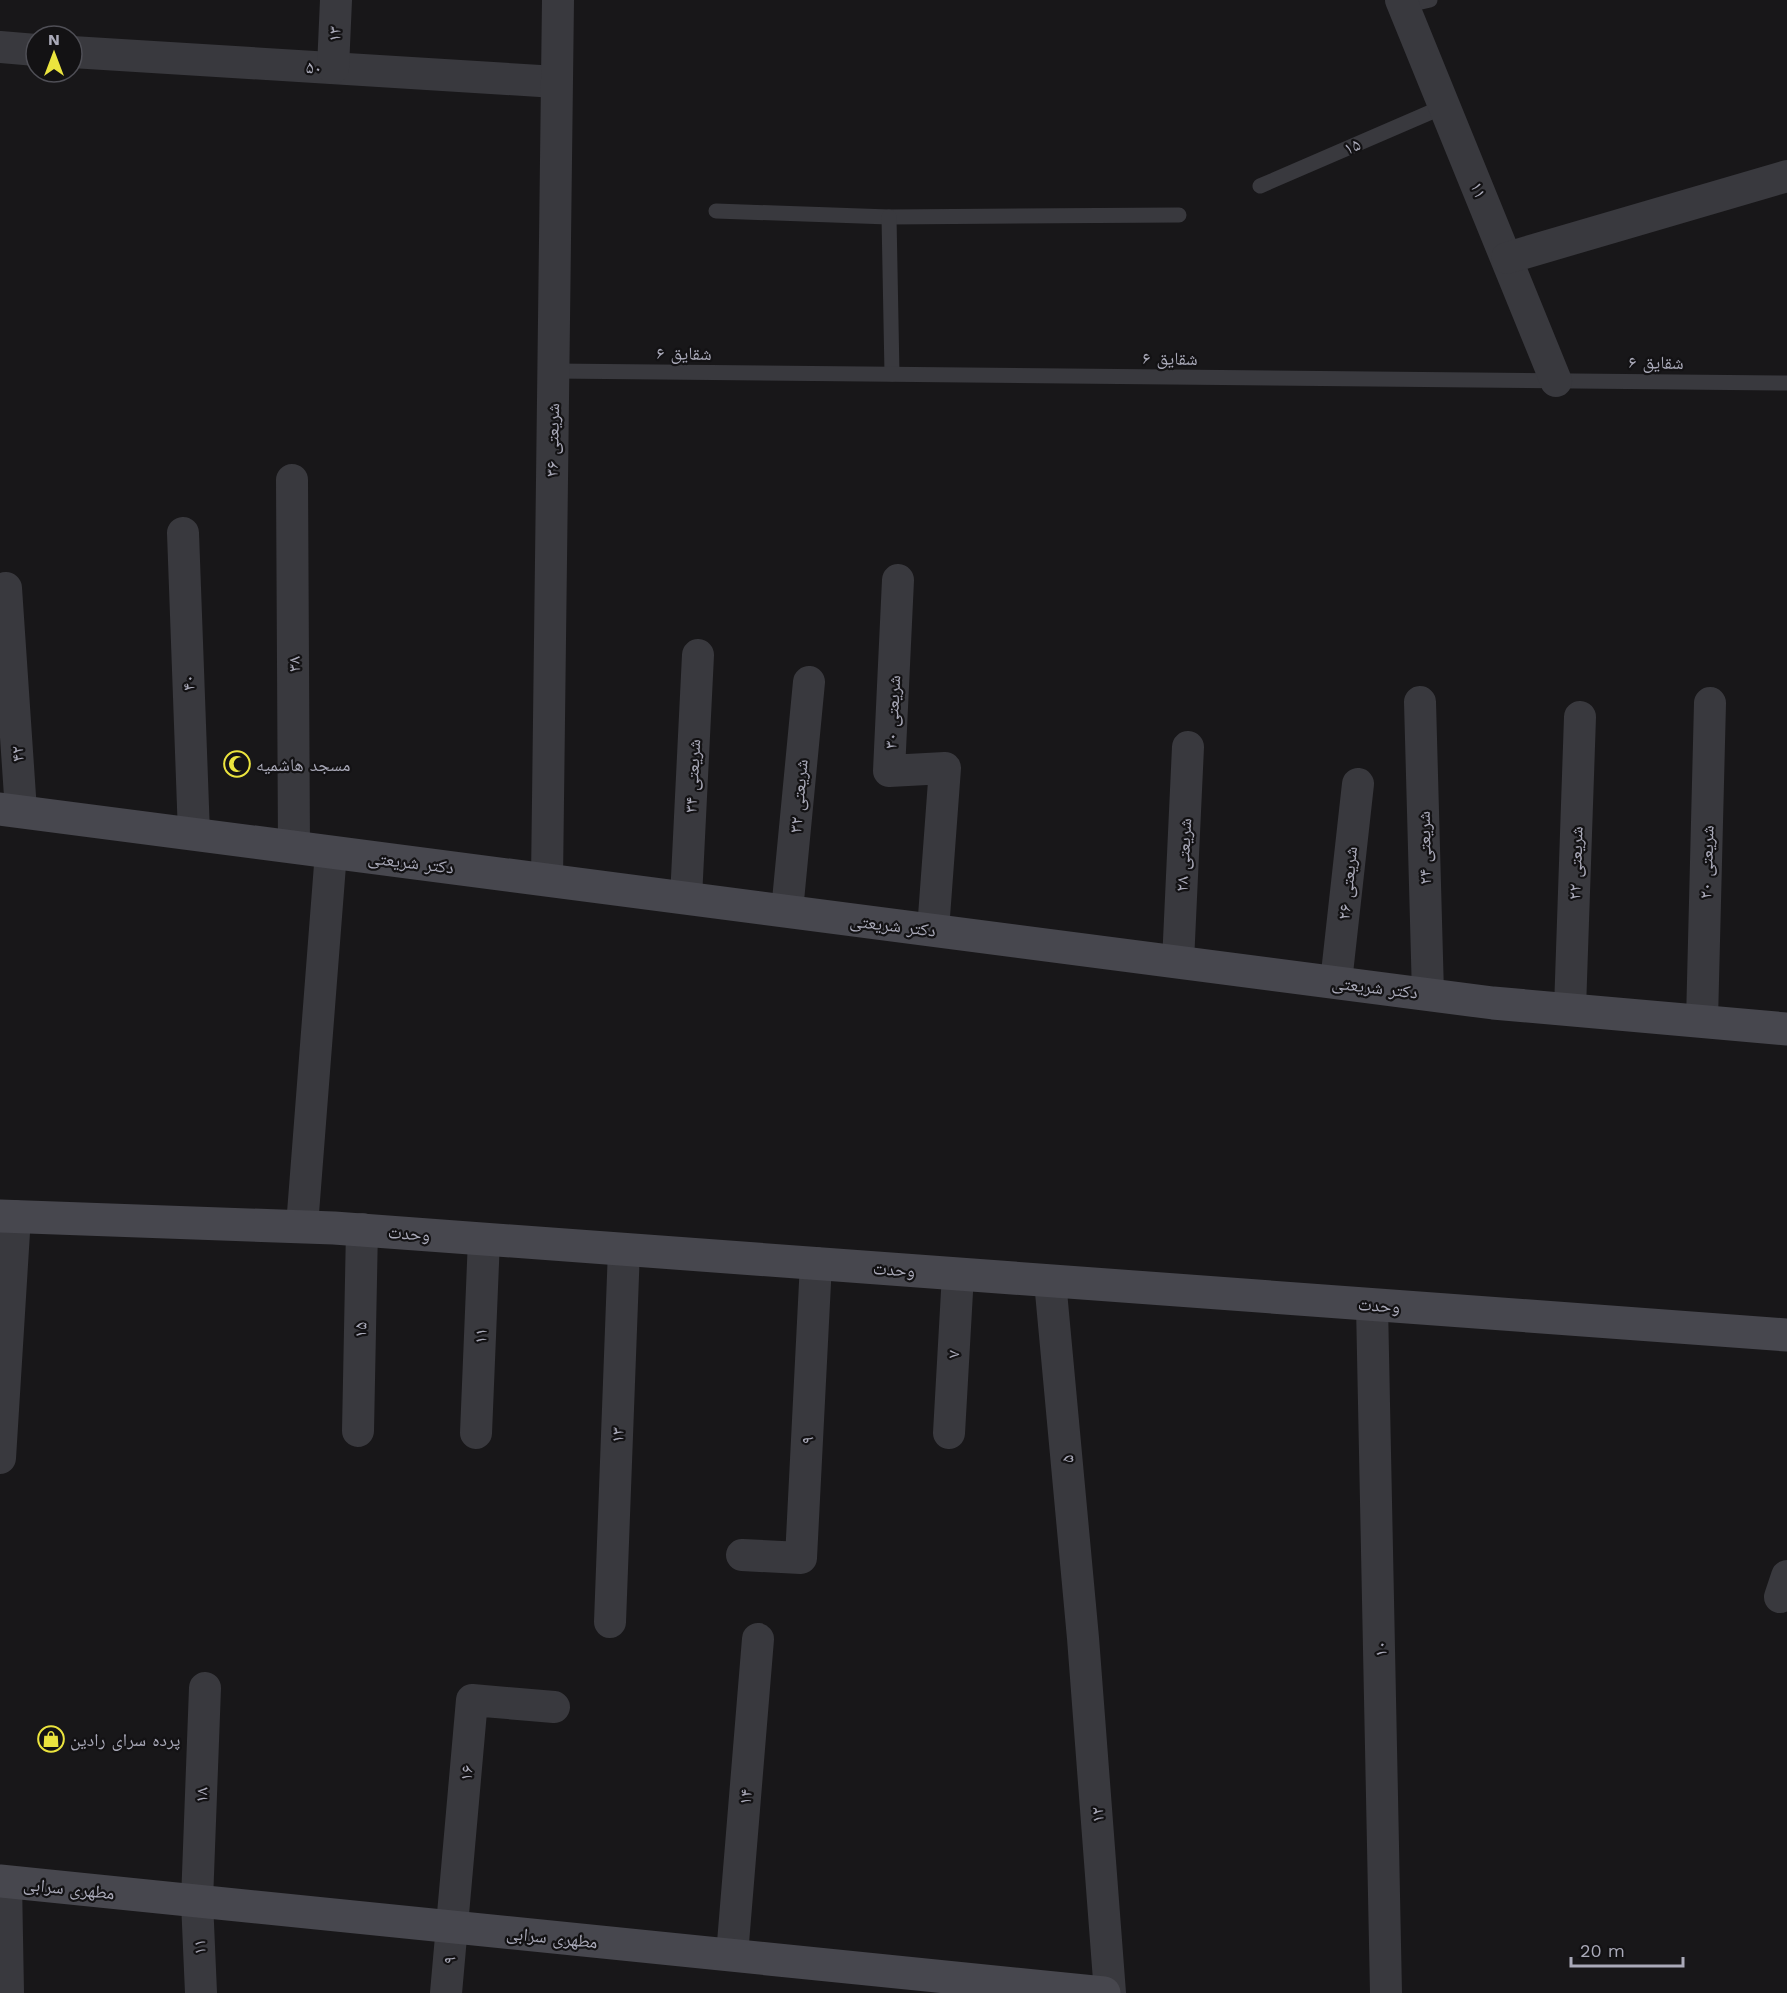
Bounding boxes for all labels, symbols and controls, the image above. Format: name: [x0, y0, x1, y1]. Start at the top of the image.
north arrow: [24, 24, 84, 84]
street label: ۱۳: [323, 26, 345, 42]
text: N: [48, 30, 60, 49]
street label: ۵۰: [305, 56, 323, 78]
street label: ۱۵: [1340, 133, 1364, 159]
street label: ۱۱: [1466, 179, 1492, 201]
street label: شقایق ۶: [656, 342, 712, 365]
street label: شقایق ۶: [1142, 347, 1198, 370]
street label: شقایق ۶: [1628, 351, 1684, 374]
street label: شریعتی ۳۶: [541, 403, 564, 477]
street label: ۳۸: [283, 656, 304, 672]
street label: ۴۰: [177, 675, 199, 691]
street label: شریعتی ۳۰: [880, 675, 905, 750]
street label: شریعتی ۳۴: [680, 739, 705, 814]
street label: ۴۲: [6, 745, 28, 763]
mosque icon: مسجد هاشمیه: [222, 749, 252, 779]
place label: مسجد هاشمیه: [256, 754, 350, 775]
street label: شریعتی ۳۲: [784, 758, 813, 834]
street label: شریعتی ۲۴: [1413, 811, 1436, 885]
street label: شریعتی ۲۸: [1171, 818, 1196, 893]
street label: شریعتی ۲۰: [1694, 825, 1719, 899]
street label: شریعتی ۲۲: [1563, 826, 1588, 900]
street label: شریعتی ۲۶: [1333, 845, 1362, 921]
street label: دکتر شریعتی: [367, 846, 455, 879]
street label: دکتر شریعتی: [849, 909, 937, 942]
street label: دکتر شریعتی: [1331, 971, 1419, 1004]
street label: وحدت: [387, 1221, 431, 1245]
street label: وحدت: [872, 1257, 916, 1281]
street label: وحدت: [1357, 1293, 1401, 1317]
street label: ۱۵: [349, 1322, 371, 1338]
street label: ۱۱: [469, 1328, 491, 1344]
street label: ۷: [942, 1349, 964, 1359]
street label: ۱۳: [606, 1427, 628, 1443]
street label: ۹: [796, 1435, 818, 1445]
street label: ۵: [1056, 1454, 1078, 1464]
street label: ۱۰: [1369, 1641, 1391, 1657]
shop icon: پرده سرای رادین: [36, 1724, 66, 1754]
place label: پرده سرای رادین: [70, 1729, 180, 1751]
street label: ۱۶: [455, 1764, 477, 1782]
street label: ۱۸: [190, 1787, 212, 1803]
street label: ۱۴: [734, 1788, 756, 1806]
street label: ۱۲: [1086, 1806, 1108, 1824]
street label: مطهری سرابی: [22, 1873, 116, 1904]
street label: مطهری سرابی: [505, 1922, 599, 1953]
scale bar: [1571, 1930, 1684, 1968]
street label: ۱۱: [188, 1939, 210, 1955]
text: 20 m: [1580, 1940, 1625, 1961]
street label: ۹: [438, 1955, 460, 1965]

